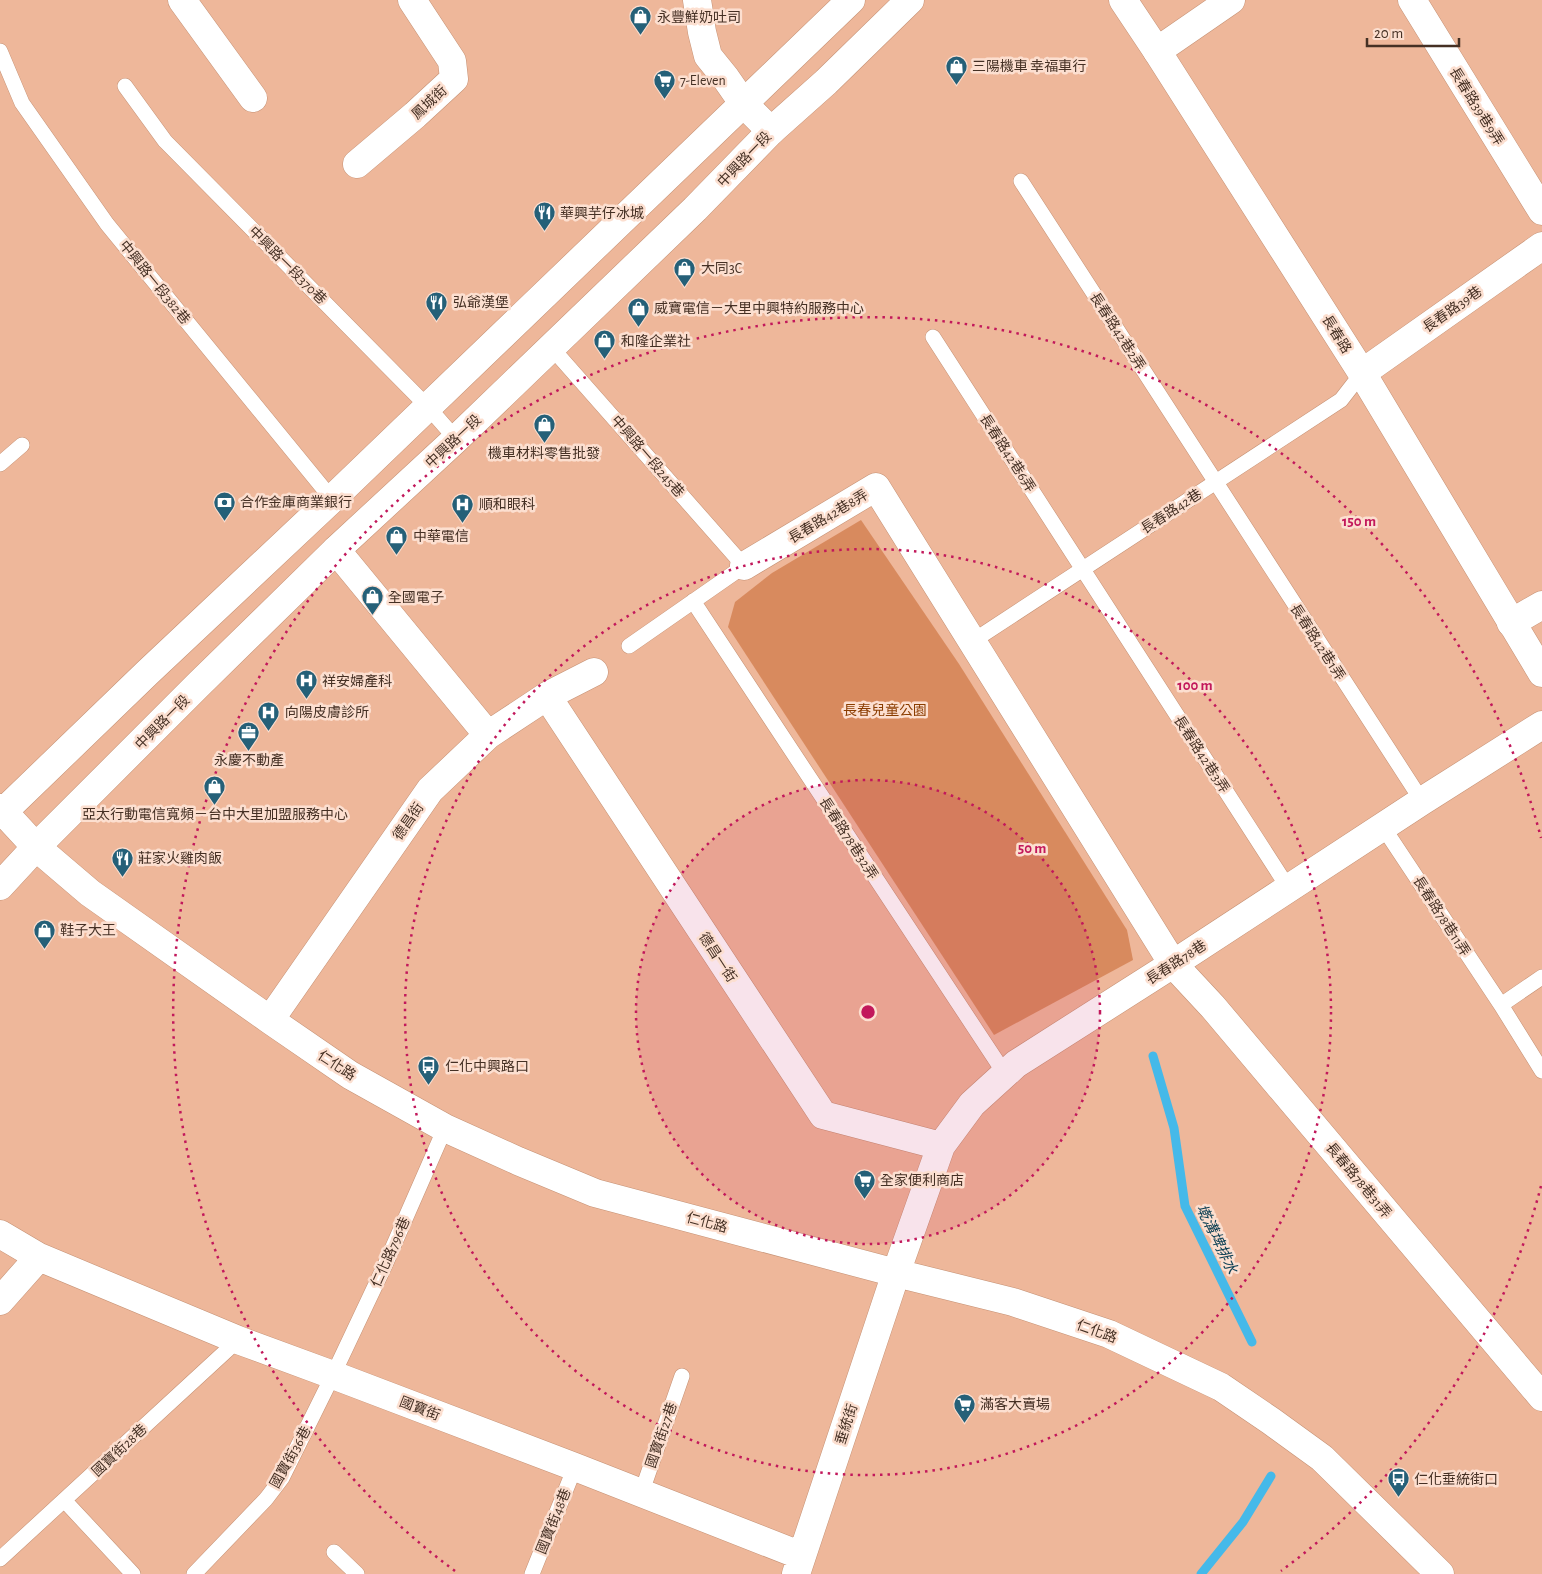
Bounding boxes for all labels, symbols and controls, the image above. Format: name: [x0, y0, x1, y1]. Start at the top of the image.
shop icon: 永豐鮮奶吐司: [629, 5, 653, 36]
place label: 永豐鮮奶吐司: [657, 9, 741, 25]
scale bar: [1367, 15, 1460, 47]
text: 20 m: [1374, 26, 1403, 41]
shop icon: 三陽機車 幸福車行: [944, 54, 968, 85]
place label: 三陽機車 幸福車行: [972, 59, 1086, 74]
street label: 長春路39巷9弄: [1447, 65, 1507, 148]
supermarket icon: 7-Eleven: [652, 68, 676, 99]
place label: 7-Eleven: [680, 74, 726, 88]
street label: 鳳城街: [409, 83, 450, 122]
street label: 中興路一段: [715, 129, 774, 190]
restaurant icon: 華興芋仔冰城: [532, 201, 556, 232]
place label: 華興芋仔冰城: [560, 206, 644, 221]
street label: 中興路一段370巷: [246, 224, 329, 307]
street label: 中興路一段382巷: [116, 238, 193, 327]
shop icon: 大同3C: [673, 256, 697, 287]
place label: 大同3C: [701, 261, 742, 276]
street label: 長春路39巷: [1420, 284, 1485, 335]
restaurant icon: 弘爺漢堡: [425, 290, 449, 321]
street label: 長春路42巷2弄: [1087, 290, 1148, 373]
place label: 弘爺漢堡: [453, 295, 509, 310]
shop icon: 威寶電信－大里中興特約服務中心: [626, 296, 650, 327]
place label: 威寶電信－大里中興特約服務中心: [654, 300, 864, 316]
street label: 長春路: [1319, 312, 1354, 356]
shop icon: 和隆企業社: [593, 329, 617, 360]
place label: 和隆企業社: [621, 333, 691, 349]
street label: 中興路一段: [423, 412, 484, 471]
street label: 長春路42巷6弄: [977, 412, 1038, 495]
shop icon: 機車材料零售批發: [532, 413, 556, 444]
street label: 中興路一段245巷: [608, 413, 687, 500]
place label: 機車材料零售批發: [488, 445, 600, 461]
street label: 長春路42巷: [1138, 486, 1204, 537]
street label: 長春路42巷8弄: [786, 487, 871, 546]
bank icon: 合作金庫商業銀行: [212, 490, 236, 521]
hospital icon: 順和眼科: [451, 492, 475, 523]
place label: 合作金庫商業銀行: [240, 495, 352, 510]
place label: 順和眼科: [479, 497, 535, 512]
text: 150 m: [1342, 514, 1376, 529]
shop icon: 中華電信: [385, 524, 409, 555]
place label: 中華電信: [413, 529, 469, 544]
shop icon: 全國電子: [360, 585, 384, 616]
place label: 全國電子: [388, 591, 444, 605]
street label: 長春路42巷1弄: [1287, 601, 1348, 683]
hospital icon: 祥安婦產科: [294, 669, 318, 700]
place label: 祥安婦產科: [322, 673, 392, 689]
text: 100 m: [1177, 678, 1213, 693]
street label: 中興路一段: [132, 692, 192, 752]
hospital icon: 向陽皮膚診所: [257, 700, 281, 731]
park label: 長春兒童公園: [843, 702, 927, 718]
place label: 向陽皮膚診所: [285, 704, 369, 720]
street label: 長春路42巷3弄: [1171, 713, 1232, 796]
office icon: 永慶不動產: [237, 720, 261, 751]
place label: 永慶不動產: [214, 752, 284, 768]
shop icon: 亞太行動電信寬頻－台中大里加盟服務中心: [203, 774, 227, 805]
street label: 長春路78巷32弄: [817, 795, 881, 882]
street label: 德昌街: [389, 799, 427, 843]
place label: 亞太行動電信寬頻－台中大里加盟服務中心: [82, 806, 348, 822]
text: 50 m: [1018, 841, 1046, 856]
restaurant icon: 莊家火雞肉飯: [110, 846, 134, 877]
place label: 莊家火雞肉飯: [138, 850, 222, 866]
street label: 長春路78巷11弄: [1410, 874, 1473, 959]
shop icon: 鞋子大王: [32, 918, 56, 949]
place label: 鞋子大王: [60, 922, 116, 938]
street label: 德昌一街: [696, 929, 740, 985]
street label: 長春路78巷: [1143, 937, 1209, 987]
centre of rings: [859, 1003, 877, 1021]
street label: 仁化路: [315, 1047, 359, 1083]
bus stop icon: 仁化中興路口: [417, 1054, 441, 1085]
place label: 仁化中興路口: [445, 1058, 529, 1074]
street label: 長春路78巷31弄: [1323, 1140, 1394, 1221]
supermarket icon: 全家便利商店: [852, 1168, 876, 1199]
place label: 全家便利商店: [880, 1172, 964, 1188]
water label: 墘溝埤排水: [1193, 1202, 1241, 1277]
street label: 仁化路: [685, 1209, 729, 1235]
street label: 仁化路796巷: [367, 1214, 413, 1290]
street label: 仁化路: [1075, 1316, 1119, 1346]
supermarket icon: 滿客大賣場: [952, 1392, 976, 1423]
street label: 國寶街: [398, 1394, 442, 1423]
place label: 滿客大賣場: [980, 1396, 1050, 1412]
street label: 國寶街27巷: [643, 1400, 680, 1470]
street label: 垂統街: [833, 1402, 860, 1446]
street label: 國寶街28巷: [89, 1421, 150, 1479]
street label: 國寶街36巷: [267, 1424, 314, 1491]
bus stop icon: 仁化垂統街口: [1386, 1467, 1410, 1498]
place label: 仁化垂統街口: [1414, 1471, 1498, 1487]
street label: 國寶街48巷: [534, 1486, 573, 1556]

